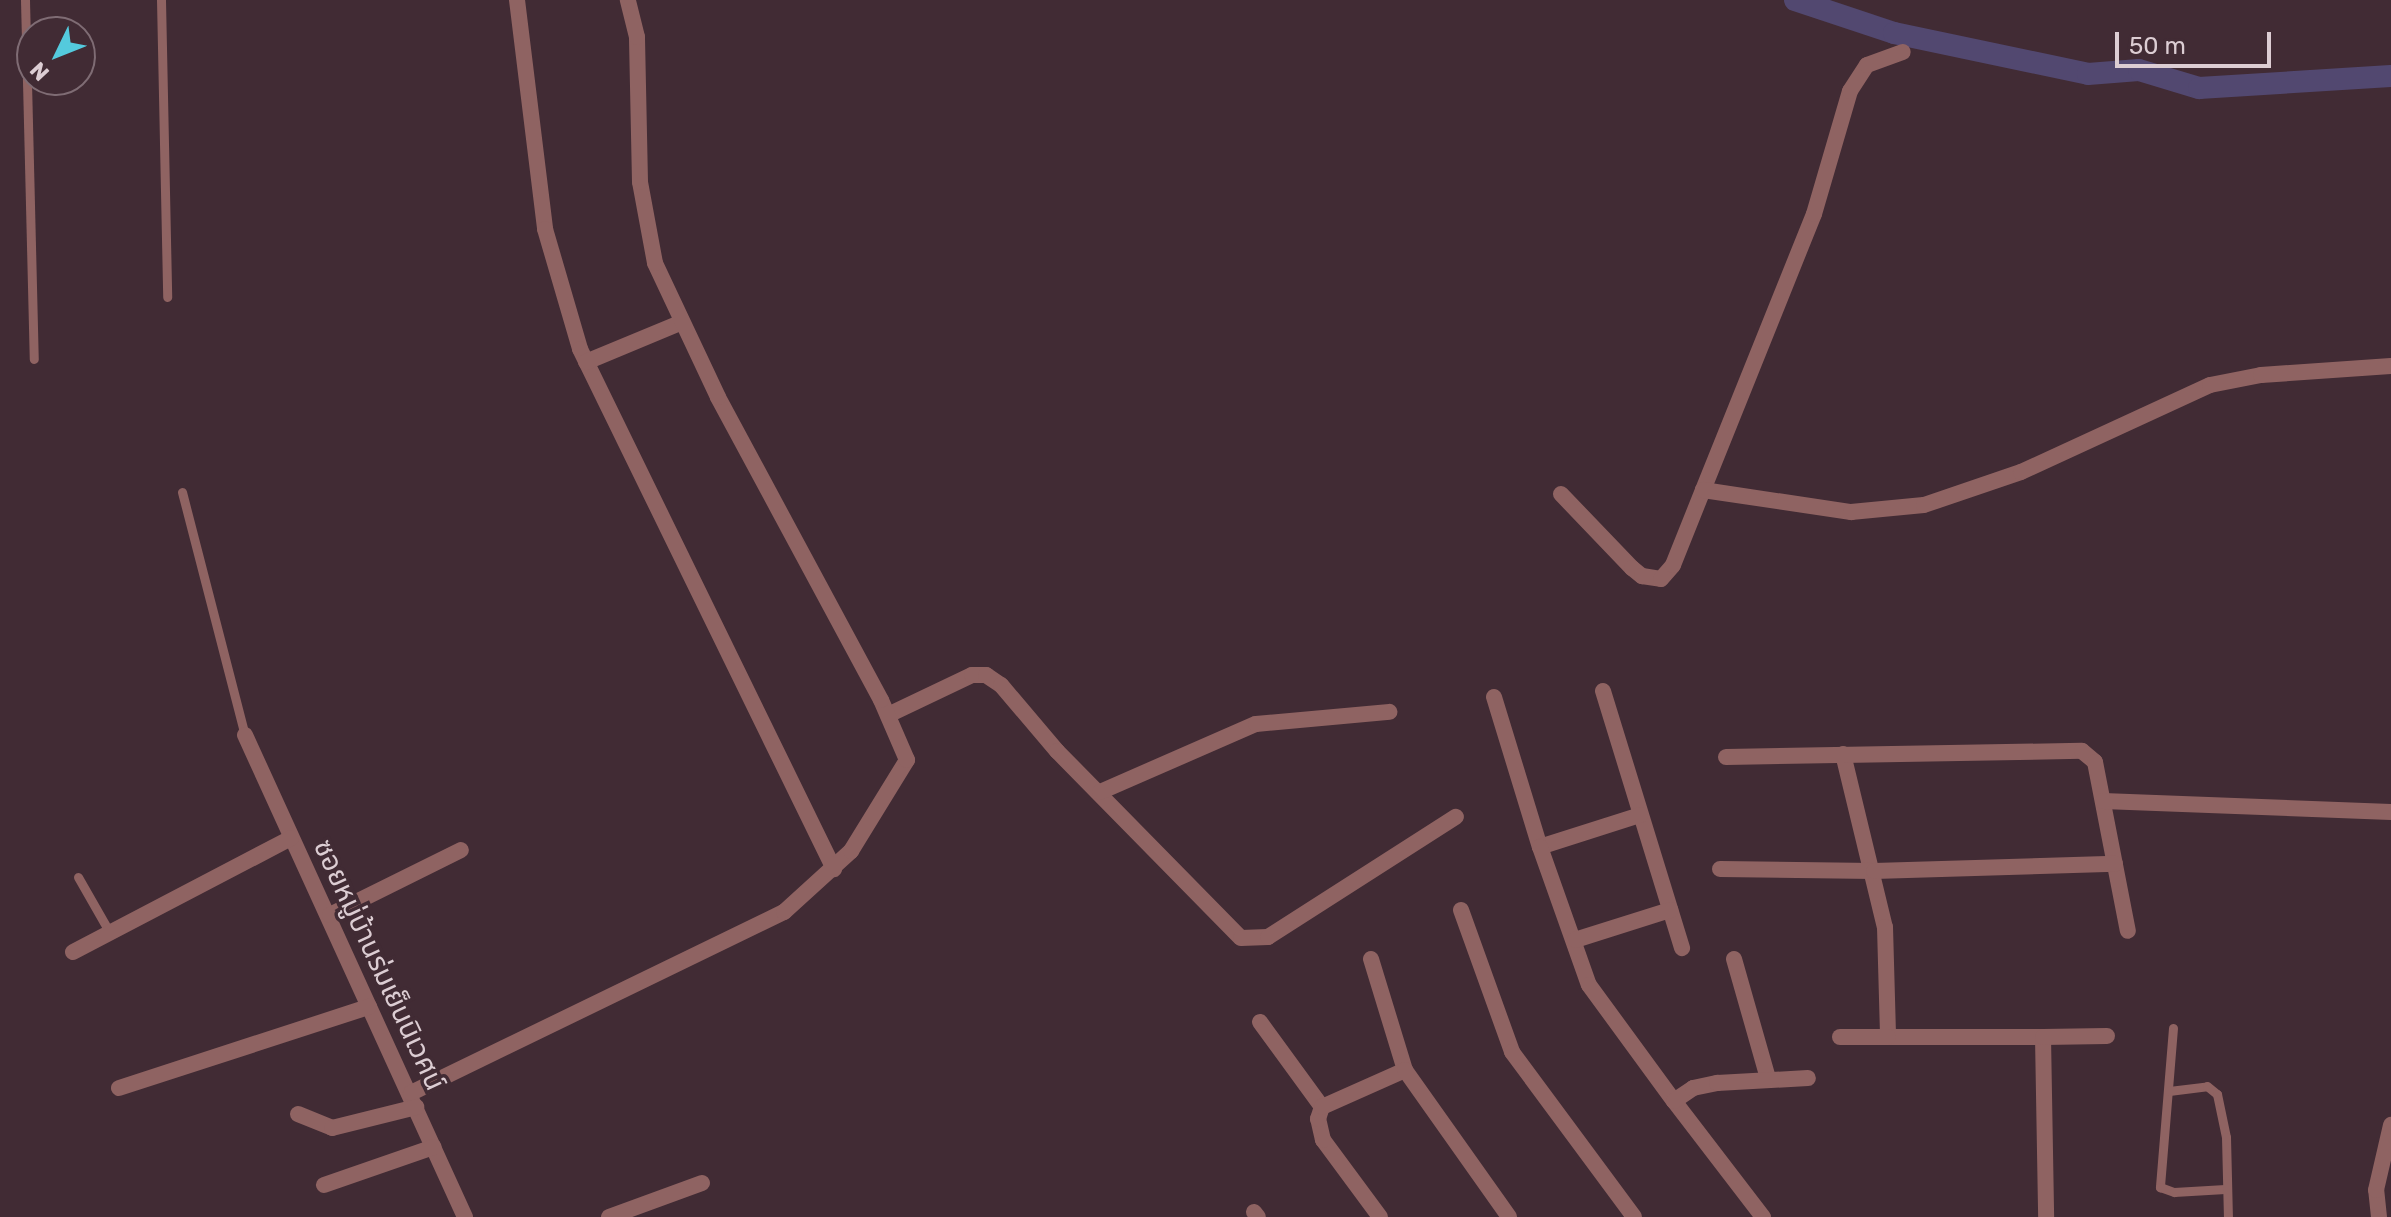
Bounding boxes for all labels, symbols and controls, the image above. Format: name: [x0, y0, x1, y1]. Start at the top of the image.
north arrow: [16, 16, 96, 96]
scale bar: [2119, 16, 2275, 66]
text: 50 m: [2129, 32, 2186, 60]
text: N: [24, 56, 55, 86]
street label: ซอยหมู่บ้านร่มเย็นนิเวศน์: [306, 834, 452, 1096]

